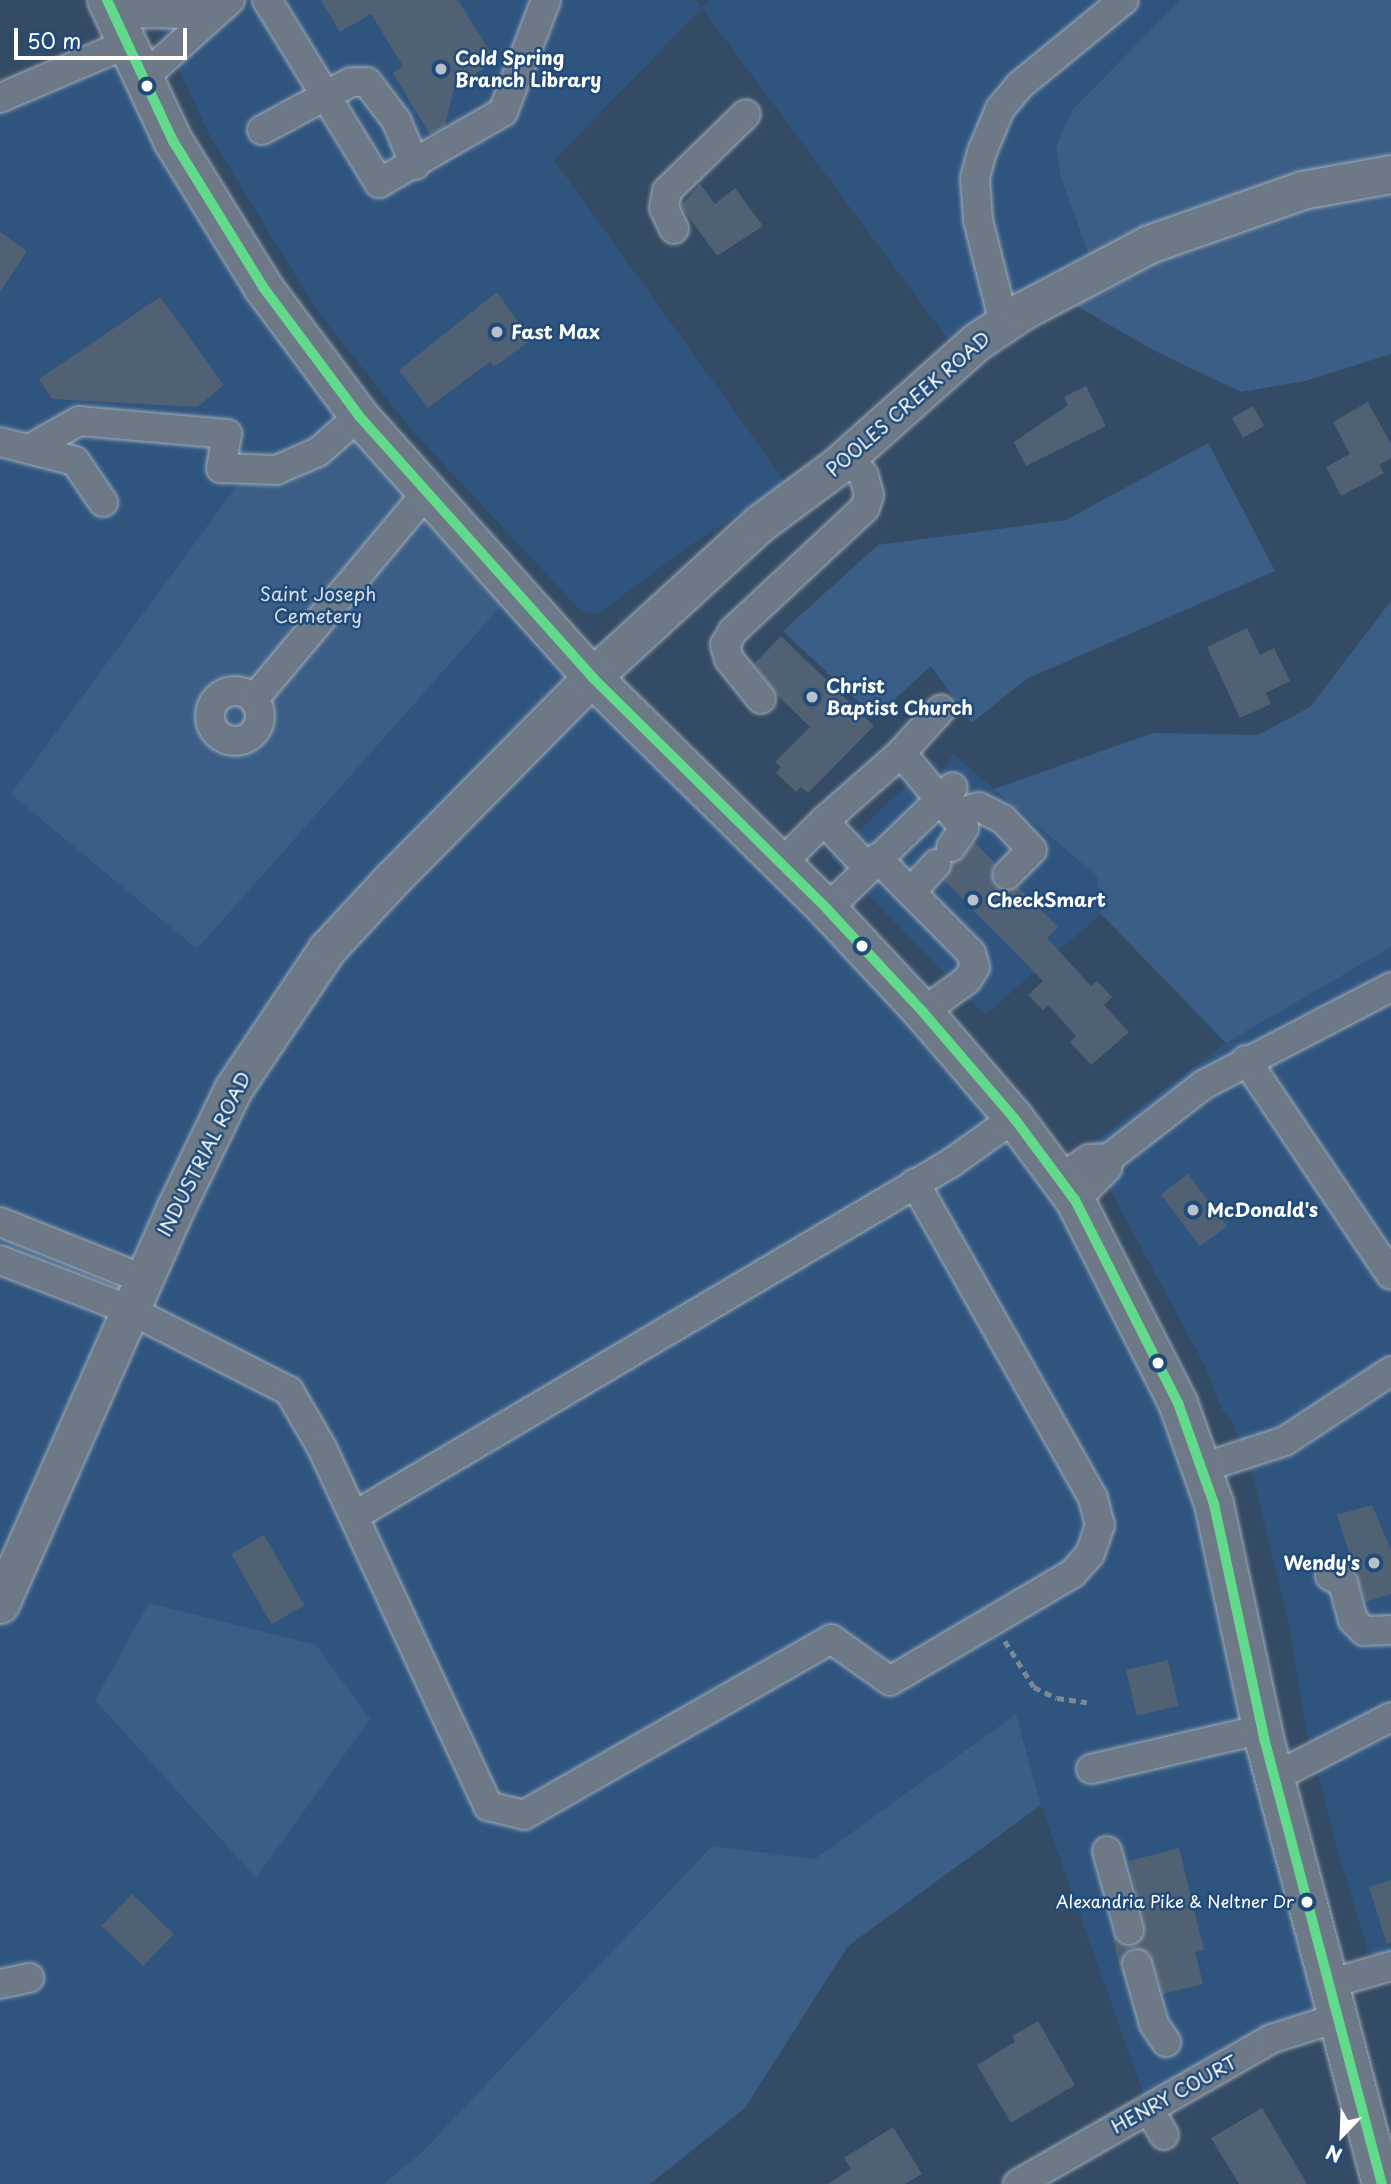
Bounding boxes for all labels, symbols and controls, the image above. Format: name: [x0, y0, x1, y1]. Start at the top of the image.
scale bar: [18, 14, 191, 58]
text: 50 m: [27, 24, 81, 56]
place label: Cold Spring Branch Library: [455, 47, 600, 91]
marker: Cold Spring Branch Library: [433, 61, 449, 77]
unlabelled marker: [140, 79, 154, 93]
place label: Fast Max: [511, 321, 599, 343]
marker: Fast Max: [489, 324, 505, 340]
street label: POOLES CREEK ROAD: [821, 326, 995, 482]
park label: Saint Joseph Cemetery: [260, 583, 376, 627]
place label: Christ Baptist Church: [826, 675, 973, 719]
marker: Christ Baptist Church: [804, 689, 820, 705]
place label: CheckSmart: [987, 889, 1106, 911]
marker: CheckSmart: [965, 892, 981, 908]
unlabelled marker: [855, 939, 869, 953]
street label: INDUSTRIAL ROAD: [152, 1068, 256, 1240]
place label: McDonald's: [1207, 1199, 1318, 1221]
marker: McDonald's: [1185, 1202, 1201, 1218]
unlabelled marker: [1151, 1356, 1165, 1370]
place label: Wendy's: [1283, 1552, 1360, 1574]
marker: Wendy's: [1366, 1555, 1382, 1571]
place label: Alexandria Pike & Neltner Dr: [1054, 1892, 1294, 1912]
marker: Alexandria Pike & Neltner Dr: [1300, 1895, 1314, 1909]
street label: HENRY COURT: [1107, 2050, 1241, 2138]
north arrow: [1307, 2100, 1377, 2170]
text: N: [1321, 2139, 1346, 2170]

